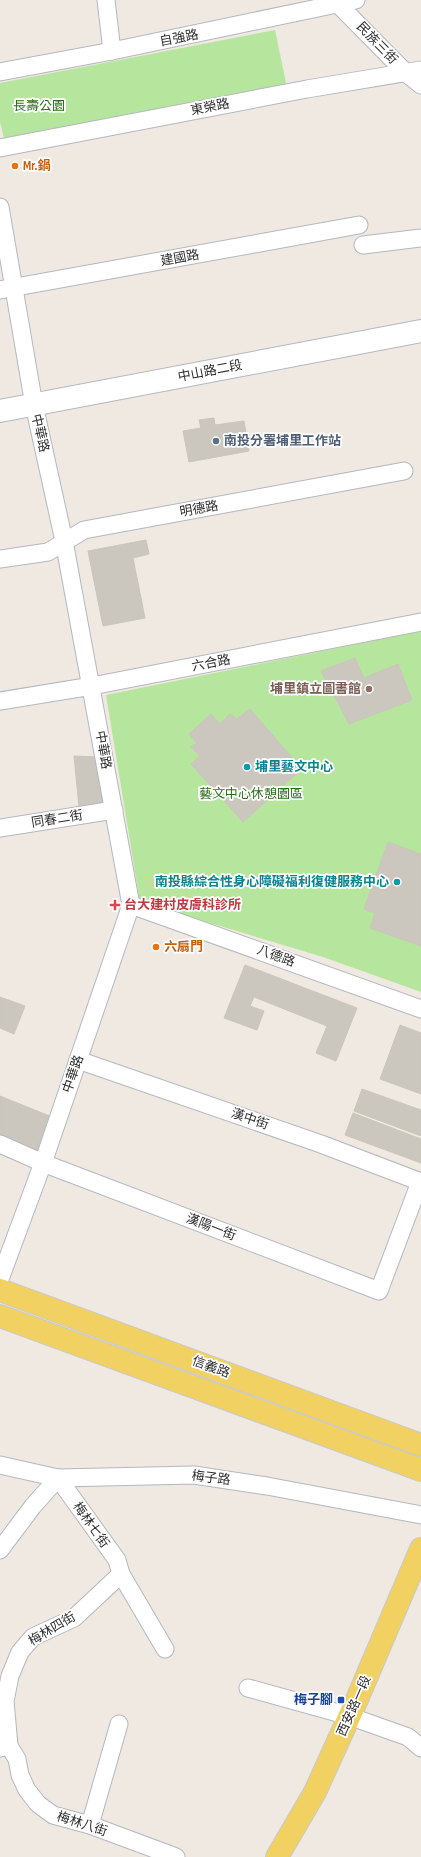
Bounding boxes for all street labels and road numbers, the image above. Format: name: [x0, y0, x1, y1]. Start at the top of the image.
street label: 民族三街: [353, 19, 401, 67]
street label: 自強路: [158, 26, 200, 50]
street label: 東榮路: [189, 95, 231, 119]
street label: 建國路: [159, 247, 201, 269]
street label: 中山路二段: [177, 357, 243, 385]
street label: 中華路: [28, 412, 52, 454]
street label: 明德路: [178, 498, 220, 520]
street label: 六合路: [190, 651, 232, 675]
street label: 中華路: [92, 729, 114, 771]
street label: 同春二街: [30, 807, 84, 831]
street label: 八德路: [255, 942, 297, 970]
street label: 中華路: [59, 1053, 87, 1095]
street label: 漢中街: [229, 1105, 271, 1133]
street label: 漢陽一街: [184, 1210, 238, 1244]
street label: 信義路: [190, 1353, 232, 1381]
street label: 梅子路: [191, 1468, 231, 1488]
street label: 梅林七街: [70, 1499, 112, 1551]
street label: 梅林四街: [26, 1609, 78, 1649]
street label: 西安路一段: [333, 1673, 375, 1739]
street label: 梅林八街: [55, 1808, 109, 1840]

